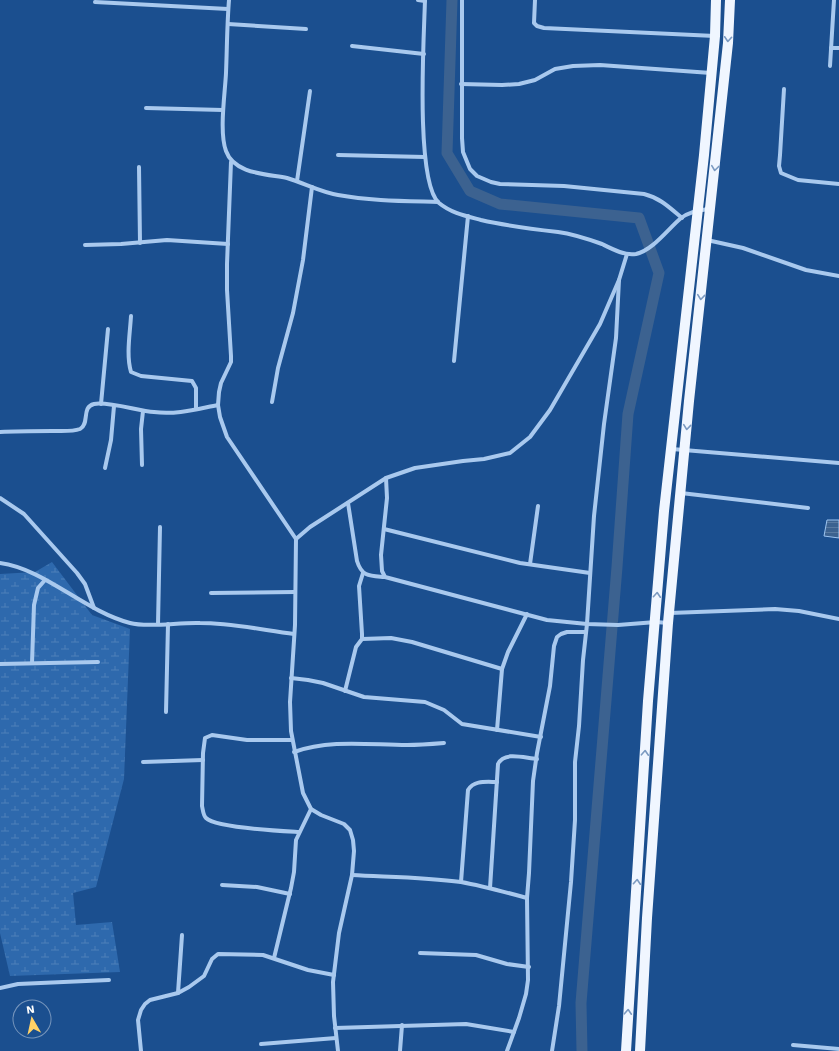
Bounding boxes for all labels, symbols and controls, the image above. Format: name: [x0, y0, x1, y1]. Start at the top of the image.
one-way arrow: [724, 36, 732, 42]
one-way arrow: [710, 165, 719, 171]
one-way arrow: [697, 294, 706, 301]
one-way arrow: [682, 424, 691, 430]
one-way arrow: [653, 592, 662, 598]
one-way arrow: [641, 750, 650, 756]
one-way arrow: [632, 879, 641, 885]
north arrow: [12, 999, 52, 1039]
text: N: [25, 1003, 36, 1017]
one-way arrow: [624, 1009, 633, 1015]

